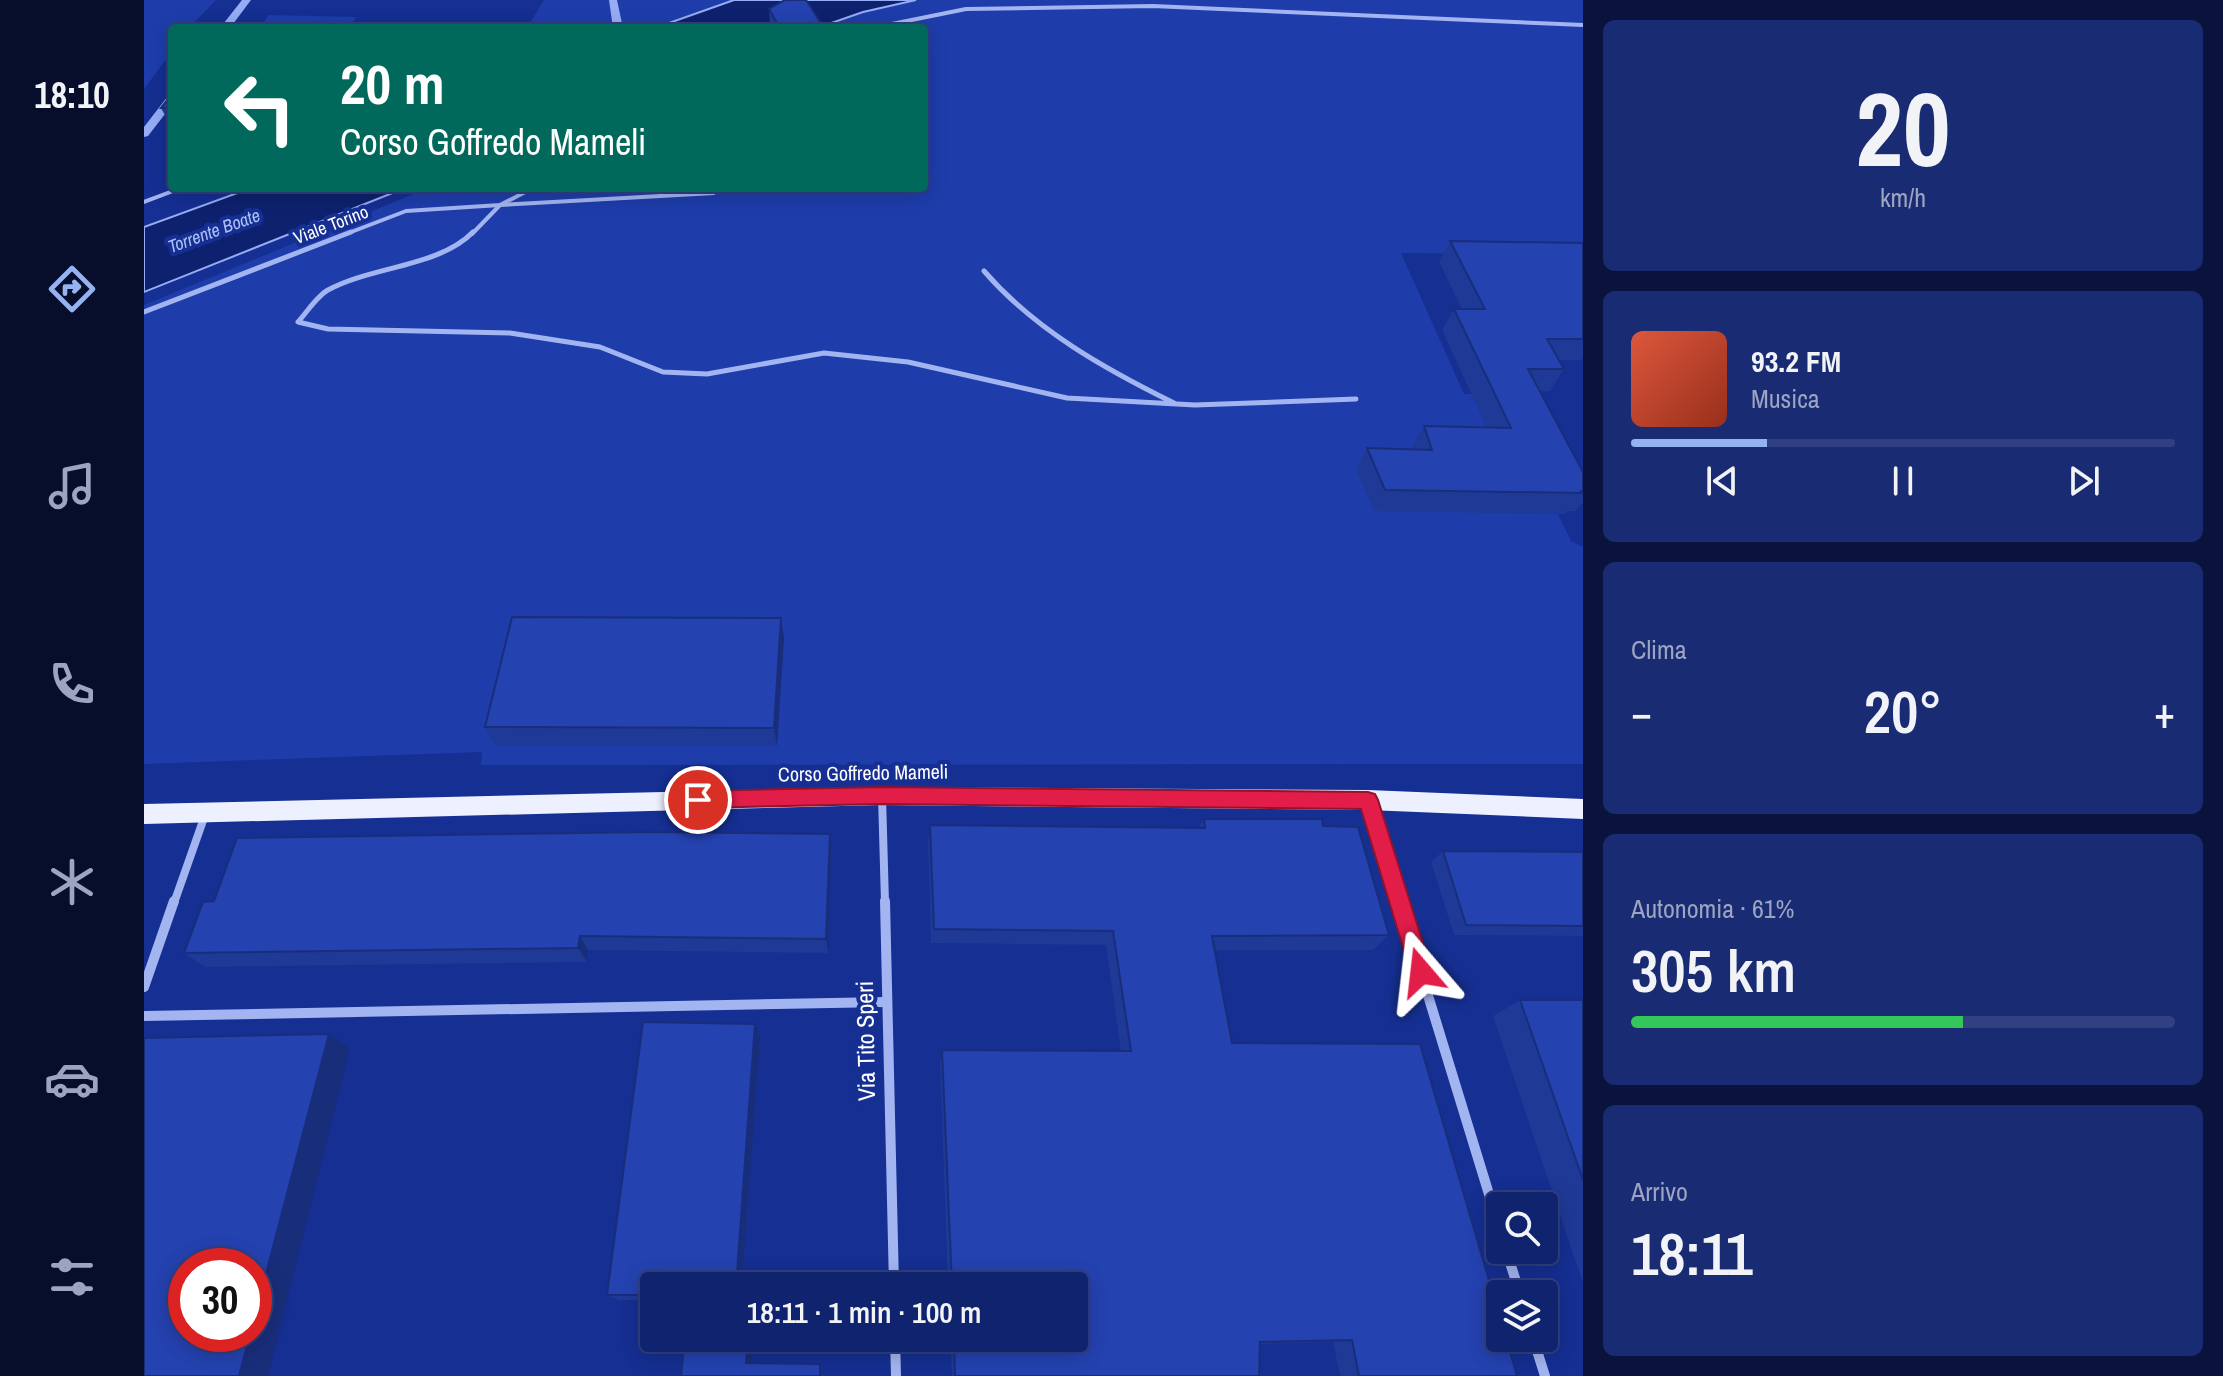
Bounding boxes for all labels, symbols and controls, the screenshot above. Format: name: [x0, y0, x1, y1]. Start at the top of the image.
text: 20 m: [340, 46, 445, 121]
icon: left: [208, 56, 312, 160]
text: 20: [1856, 58, 1950, 198]
text: 18:10: [34, 71, 110, 119]
text: Corso Goffredo Mameli: [340, 118, 646, 166]
text: km/h: [1880, 180, 1926, 215]
street label: Viale Torino: [290, 199, 372, 250]
water label: Torrente Boate: [164, 202, 263, 259]
icon: directions: [44, 261, 100, 317]
text: 93.2 FM: [1751, 341, 1841, 381]
text: Musica: [1751, 381, 1820, 416]
icon: music: [44, 458, 100, 514]
icon: previous: [1700, 459, 1744, 503]
icon: pause: [1881, 459, 1925, 503]
icon: next: [2062, 459, 2106, 503]
text: Clima: [1631, 632, 1687, 667]
icon: phone: [44, 656, 100, 712]
text: 20°: [1864, 671, 1942, 752]
text: −: [1631, 682, 1652, 742]
text: +: [2154, 682, 2175, 742]
street label: Corso Goffredo Mameli: [778, 758, 948, 787]
pin: [664, 766, 732, 834]
icon: arrive: [676, 778, 720, 822]
icon: climate: [44, 854, 100, 910]
text: Autonomia · 61%: [1631, 891, 1795, 926]
position arrow: [1379, 930, 1463, 1014]
text: 305 km: [1631, 930, 1796, 1011]
street label: Via Tito Speri: [848, 981, 882, 1101]
icon: car: [44, 1051, 100, 1107]
text: Arrivo: [1631, 1174, 1688, 1209]
map controls: [1486, 1192, 1558, 1352]
button: search: [1486, 1192, 1558, 1264]
text: 18:11: [1631, 1213, 1753, 1294]
speed limit sign: 30: [168, 1248, 272, 1352]
icon: filters: [44, 1249, 100, 1305]
button: layers: [1486, 1280, 1558, 1352]
text: 18:11 · 1 min · 100 m: [747, 1292, 981, 1332]

